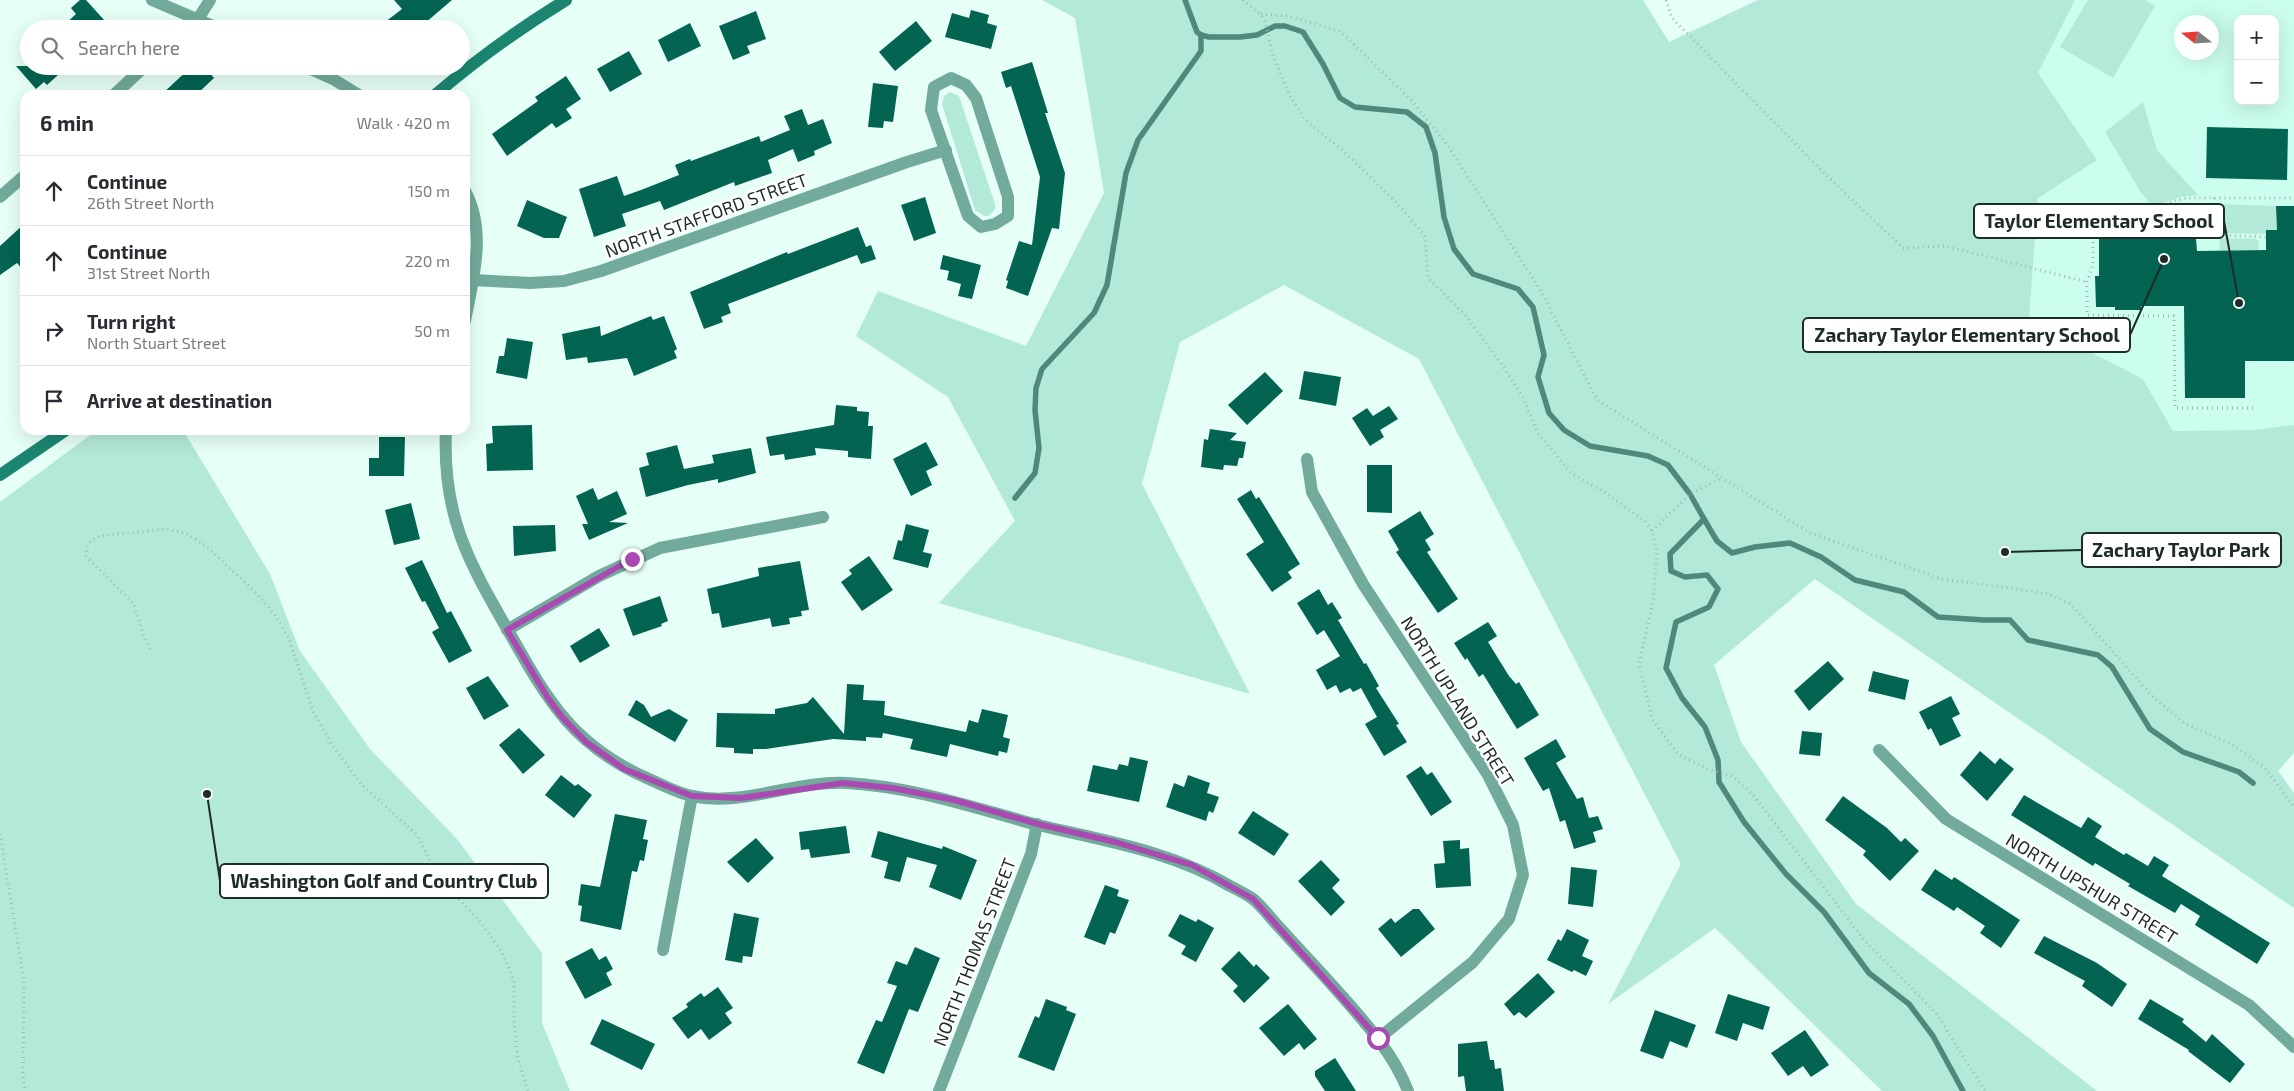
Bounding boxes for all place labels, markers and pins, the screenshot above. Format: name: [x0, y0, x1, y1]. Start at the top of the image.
callout: Taylor Elementary School: [1974, 204, 2224, 238]
callout: Zachary Taylor Elementary School: [1803, 318, 2130, 352]
callout: Zachary Taylor Park: [2082, 533, 2281, 567]
callout: Washington Golf and Country Club: [220, 864, 548, 898]

